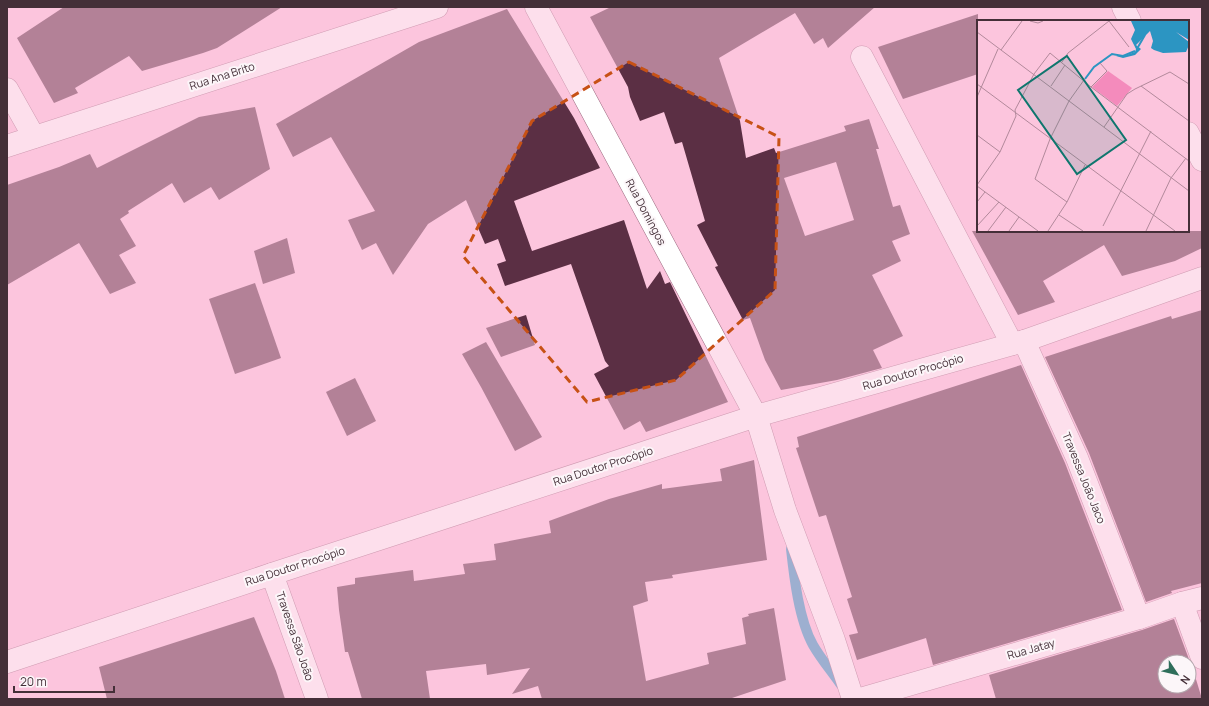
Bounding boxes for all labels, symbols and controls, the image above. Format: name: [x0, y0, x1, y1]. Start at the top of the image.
inset map: [977, 20, 1189, 232]
street label: Rua Ana Brito: [187, 58, 257, 93]
street label: Rua Domingos: [623, 176, 670, 248]
street label: Rua Doutor Procópio: [861, 350, 965, 393]
street label: Travessa João Jaco: [1059, 430, 1110, 526]
street label: Rua Doutor Procópio: [551, 442, 655, 489]
street label: Rua Doutor Procópio: [243, 542, 347, 589]
street label: Travessa São João: [273, 589, 318, 683]
street label: Rua Jatay: [1005, 635, 1057, 662]
north arrow: [1157, 654, 1197, 694]
scale bar: [14, 668, 114, 694]
text: N: [1177, 672, 1194, 688]
text: 20 m: [20, 673, 47, 690]

